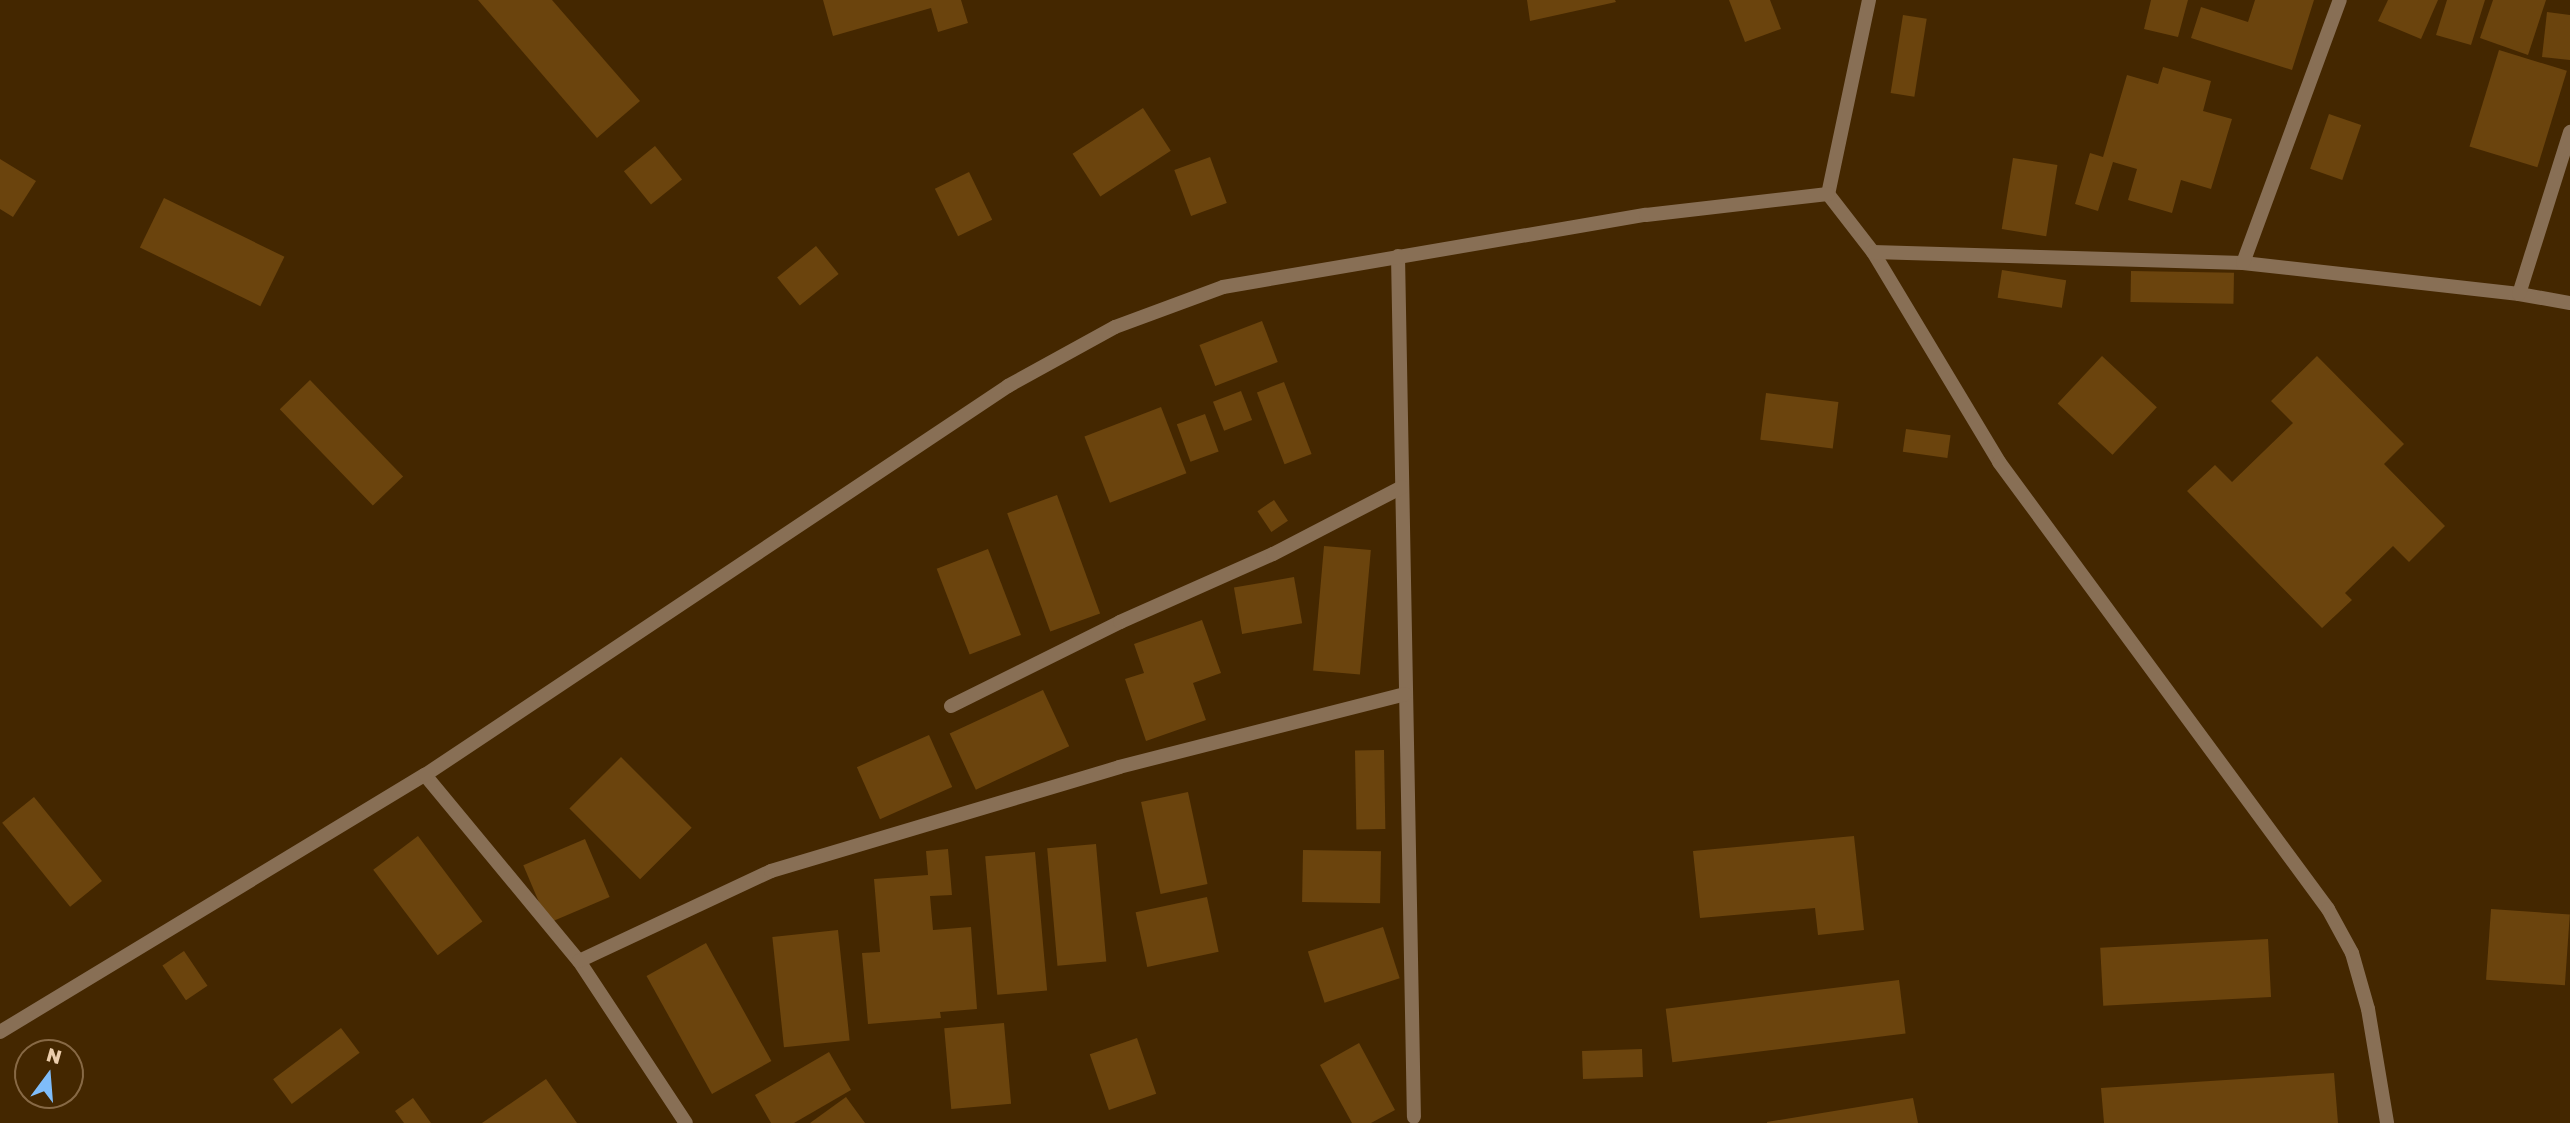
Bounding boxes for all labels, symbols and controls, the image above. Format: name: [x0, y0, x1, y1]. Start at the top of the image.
north arrow: [14, 1039, 84, 1109]
text: N: [44, 1042, 64, 1068]

